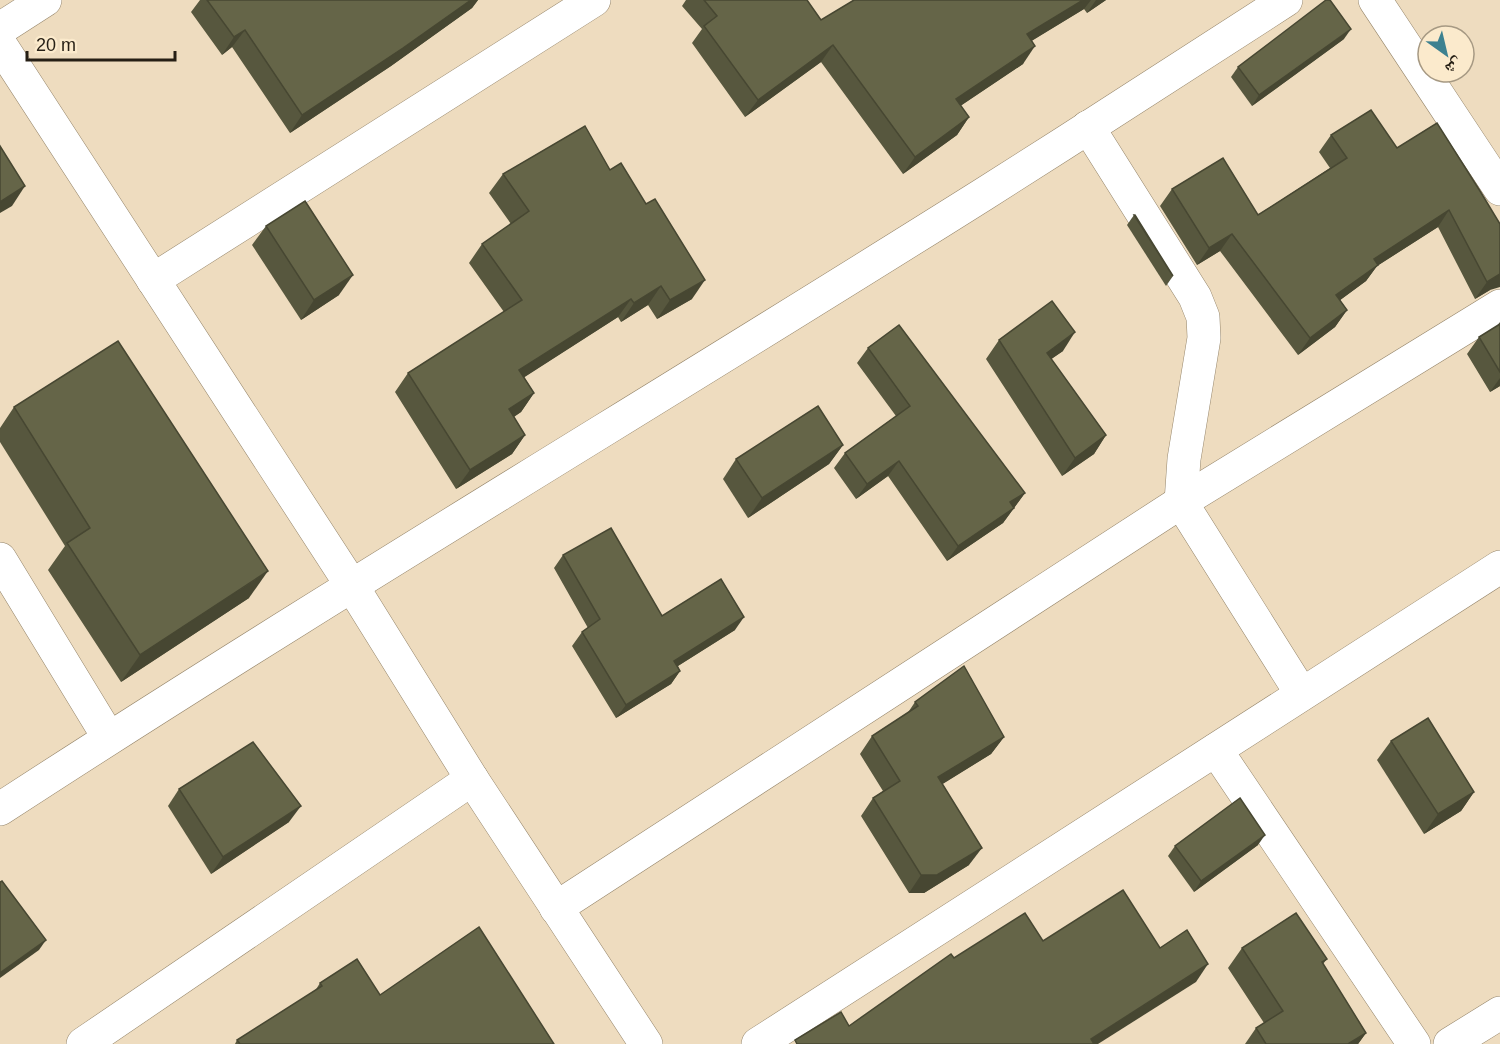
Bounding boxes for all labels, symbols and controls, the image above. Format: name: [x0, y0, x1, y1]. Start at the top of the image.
scale bar: [27, 24, 176, 62]
north arrow: [1416, 24, 1476, 84]
text: 20 m: [36, 35, 76, 55]
text: ش: [1442, 53, 1466, 78]

